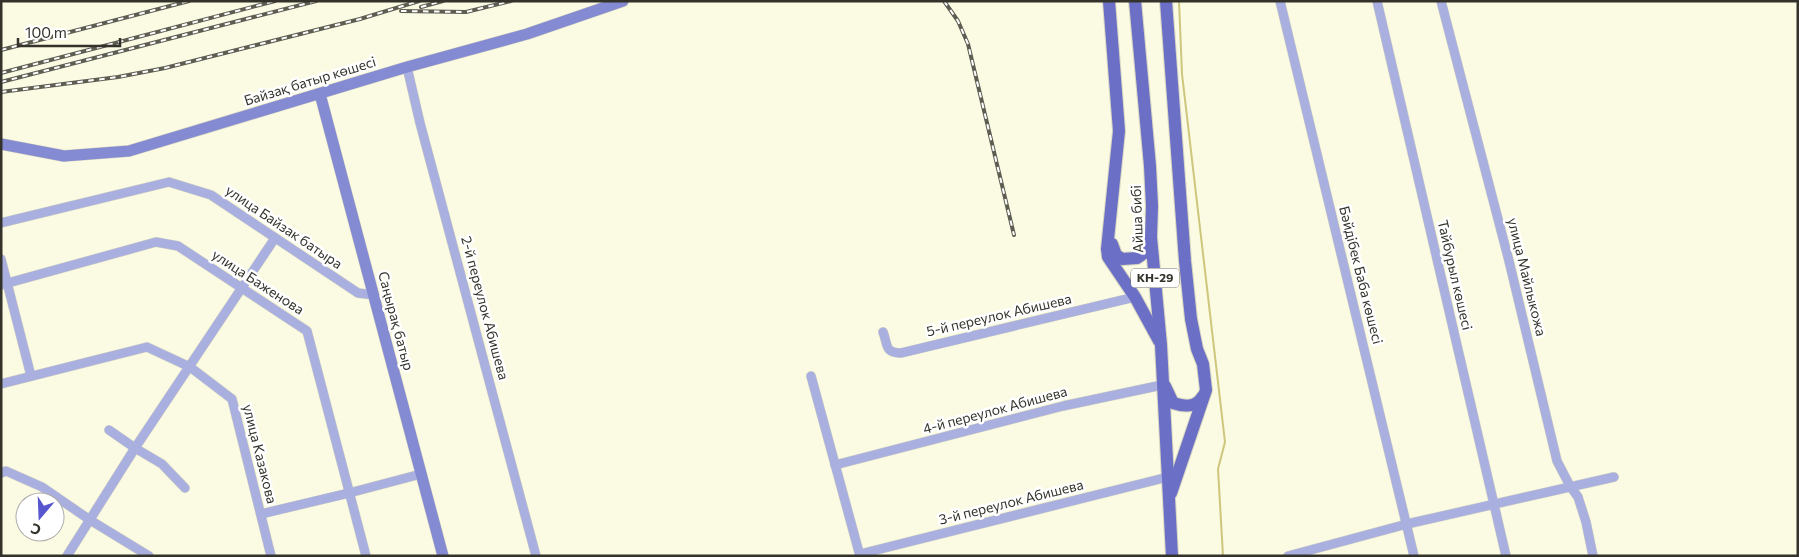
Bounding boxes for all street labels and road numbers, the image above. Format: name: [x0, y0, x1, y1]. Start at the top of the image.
street label: Байзақ батыр көшесі: [242, 52, 378, 109]
street label: улица Байзак батыра: [223, 181, 346, 272]
street label: Айша бибі: [1127, 185, 1146, 253]
street label: Бәйдібек Баба көшесі: [1336, 204, 1387, 346]
street label: улица Майлыкожа: [1505, 216, 1550, 338]
street label: Тайбурыл көшесі: [1435, 218, 1476, 332]
street label: 2-й переулок Абишева: [458, 234, 513, 382]
street label: улица Баженова: [209, 246, 307, 318]
road number: КН-29: [1131, 268, 1179, 288]
street label: Саңырақ батыр: [375, 269, 418, 372]
street label: 5-й переулок Абишева: [925, 290, 1073, 339]
street label: 4-й переулок Абишева: [921, 382, 1069, 437]
street label: улица Казакова: [240, 402, 281, 505]
street label: 3-й переулок Абишева: [937, 475, 1085, 528]

